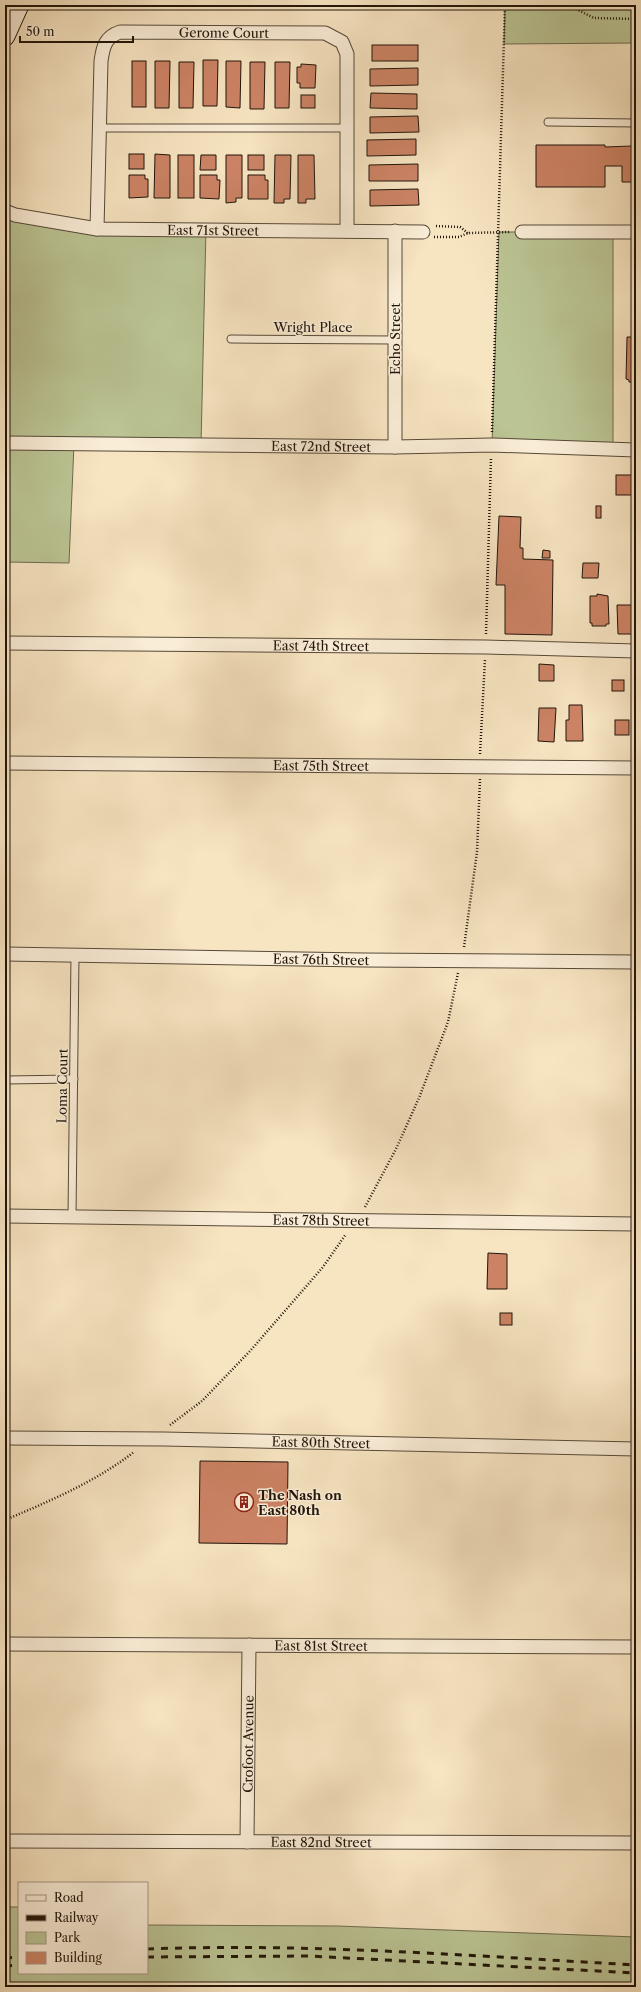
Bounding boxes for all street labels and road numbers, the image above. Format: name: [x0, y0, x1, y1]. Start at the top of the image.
street label: Gerome Court: [179, 24, 269, 41]
street label: East 71st Street: [167, 222, 259, 238]
street label: Echo Street: [387, 302, 403, 375]
street label: Wright Place: [272, 319, 353, 335]
street label: East 72nd Street: [271, 438, 371, 455]
street label: East 74th Street: [273, 637, 370, 654]
street label: East 75th Street: [273, 757, 369, 774]
street label: East 76th Street: [273, 950, 370, 968]
street label: Loma Court: [53, 1048, 71, 1124]
street label: East 78th Street: [273, 1211, 370, 1229]
street label: East 80th Street: [272, 1433, 371, 1451]
street label: East 81st Street: [274, 1637, 368, 1654]
street label: Crofoot Avenue: [240, 1695, 256, 1793]
street label: East 82nd Street: [270, 1834, 372, 1850]

